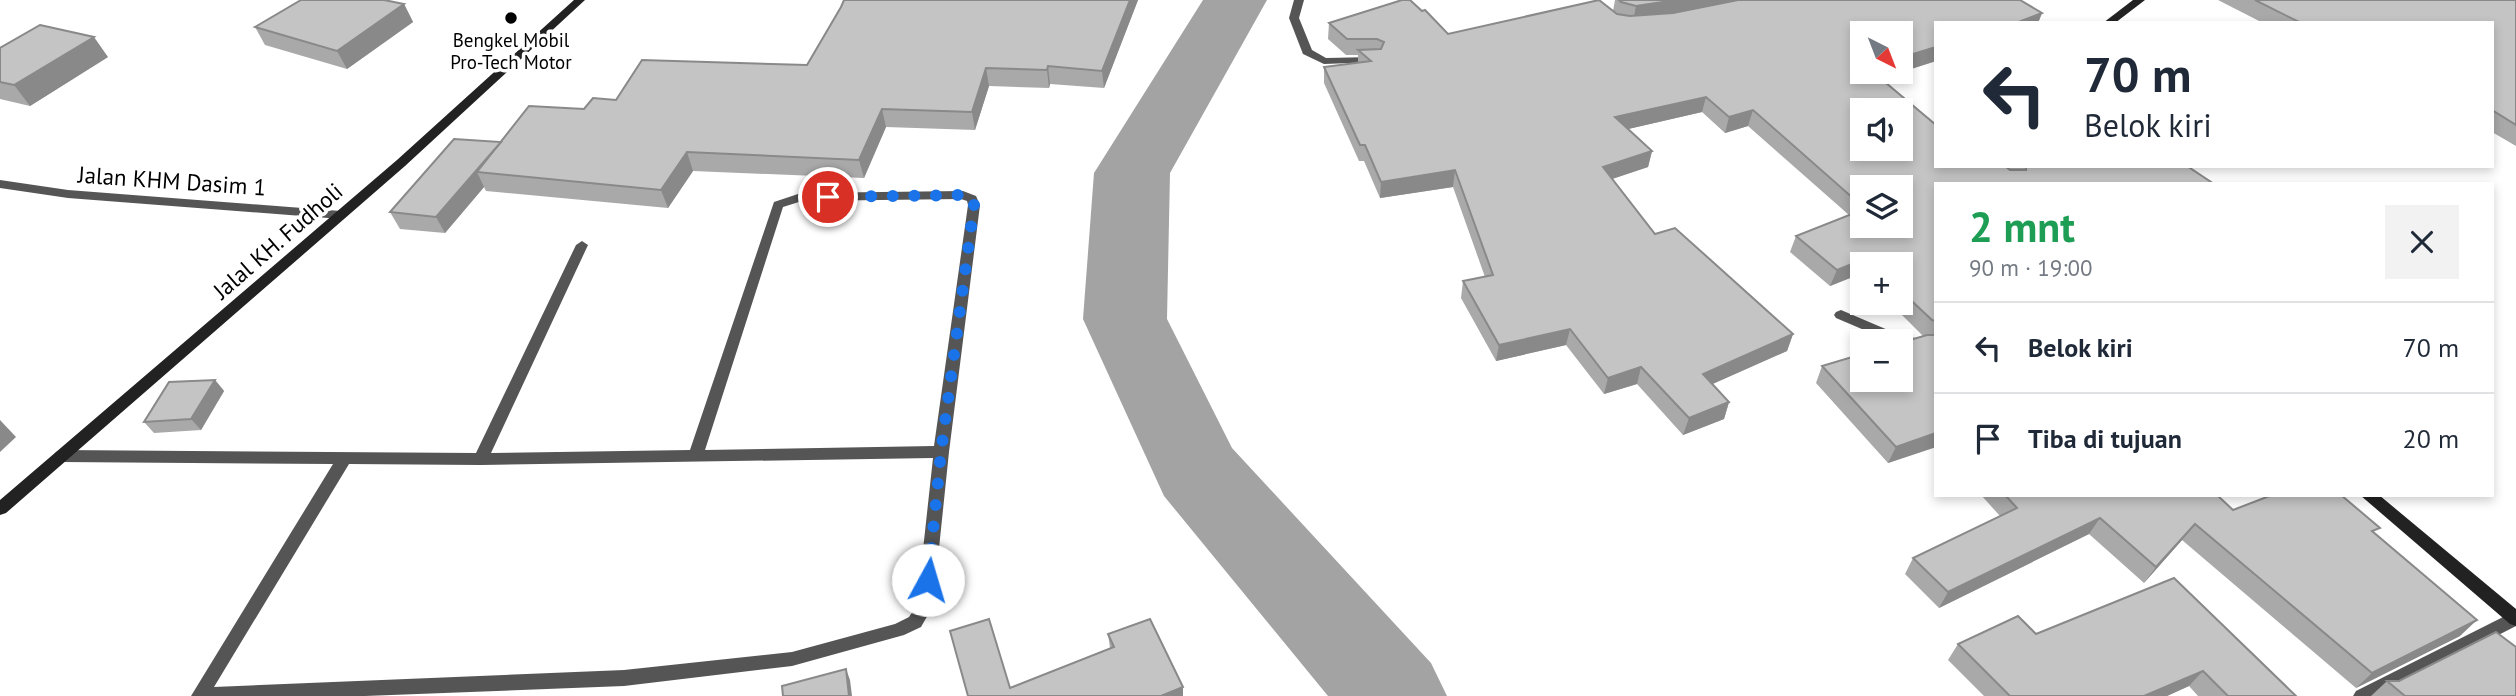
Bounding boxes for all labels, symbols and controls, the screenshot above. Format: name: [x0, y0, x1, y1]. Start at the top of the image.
marker: Bengkel Mobil Pro-Tech Motor: [503, 10, 519, 26]
north arrow: [1850, 21, 1913, 84]
map controls: [1850, 21, 1913, 392]
place label: Bengkel Mobil Pro-Tech Motor: [450, 28, 572, 74]
text: 70 m: [2084, 42, 2191, 106]
icon: left: [1969, 49, 2060, 140]
button: sound: [1850, 98, 1913, 161]
text: Belok kiri: [2084, 104, 2212, 146]
street label: Jalan KHM Dasim 1: [76, 159, 267, 202]
pin: [798, 167, 858, 227]
button: layers: [1850, 175, 1913, 238]
street label: Jalal KH. Fudholi: [206, 176, 348, 305]
icon: arrive: [809, 178, 847, 216]
text: 2 mnt: [1969, 199, 2075, 254]
button: close: [2385, 205, 2459, 279]
button: +: [1850, 252, 1913, 315]
text: 90 m · 19:00: [1969, 253, 2093, 282]
button: −: [1850, 329, 1913, 392]
icon: left: [1969, 329, 2007, 367]
text: Belok kiri: [2028, 331, 2133, 364]
text: 70 m: [2403, 331, 2459, 364]
icon: arrive: [1969, 420, 2007, 458]
text: Tiba di tujuan: [2028, 422, 2182, 455]
text: 20 m: [2403, 422, 2459, 455]
position arrow: [891, 543, 965, 617]

